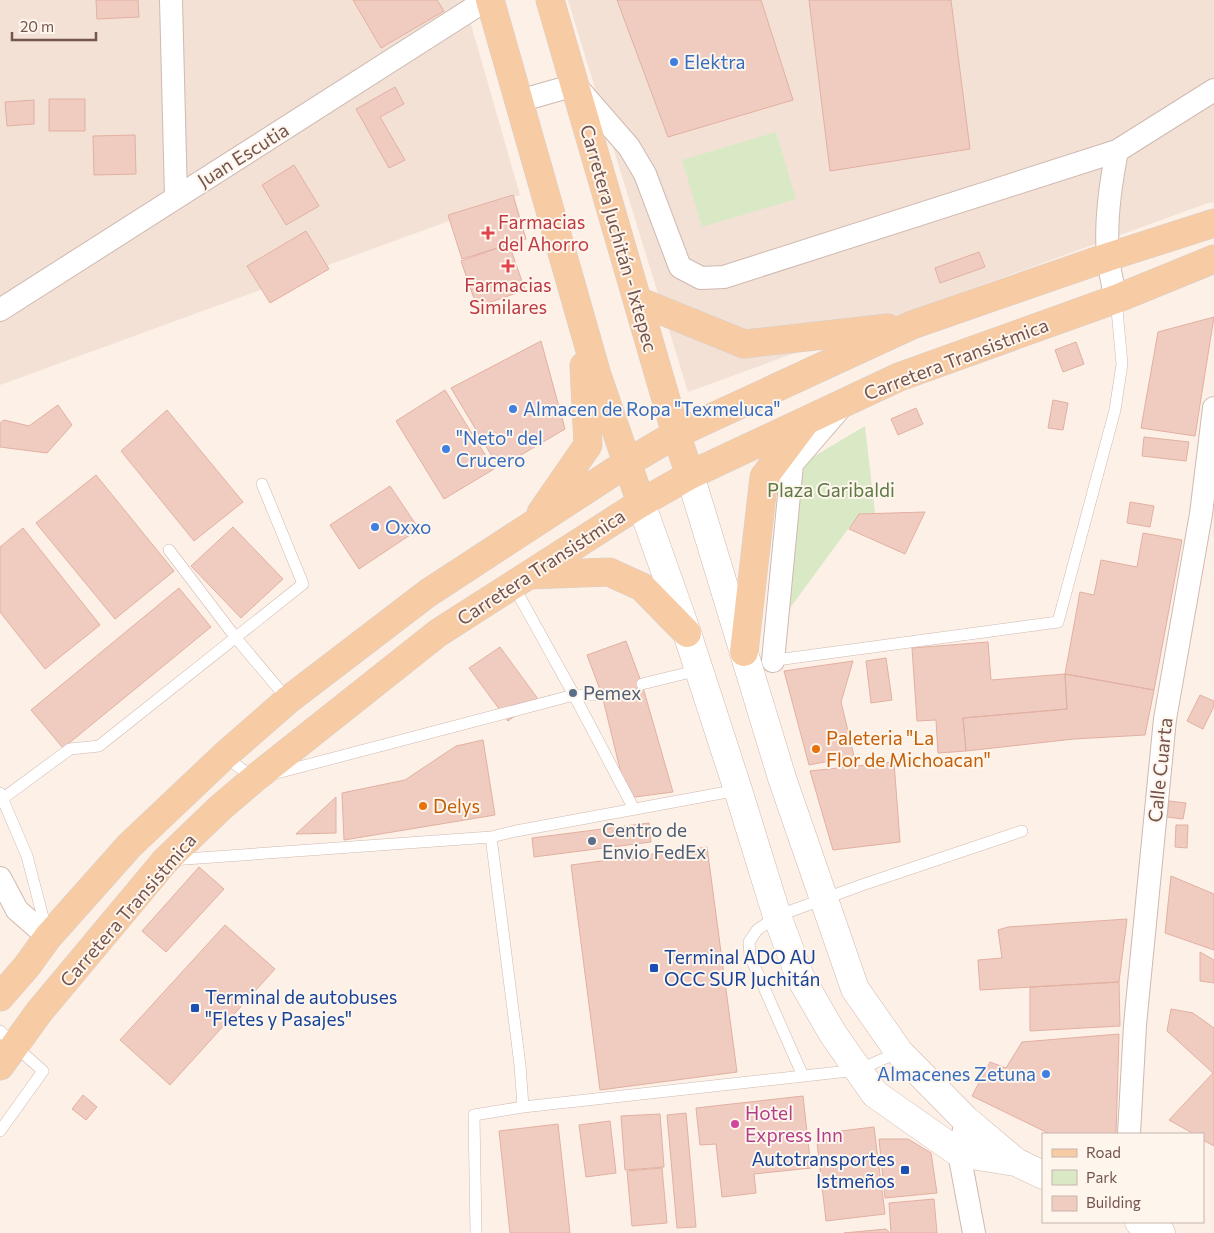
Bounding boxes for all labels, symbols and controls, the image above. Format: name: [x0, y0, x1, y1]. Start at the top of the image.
scale bar: [12, 10, 96, 42]
text: 20 m: [20, 17, 54, 35]
place label: Elektra: [684, 50, 746, 73]
marker: Elektra: [668, 56, 680, 68]
street label: Juan Escutia: [193, 118, 293, 192]
street label: Carretera Juchitán - Ixtepec: [576, 122, 663, 354]
place label: Farmacias del Ahorro: [498, 210, 589, 255]
marker: Farmacias del Ahorro: [482, 227, 494, 239]
marker: Farmacias Similares: [502, 260, 514, 272]
place label: Farmacias Similares: [464, 273, 552, 318]
street label: Carretera Transistmica: [860, 313, 1051, 404]
place label: Almacen de Ropa "Texmeluca": [523, 397, 781, 420]
marker: Almacen de Ropa "Texmeluca": [507, 403, 519, 415]
place label: "Neto" del Crucero: [456, 426, 543, 471]
marker: "Neto" del Crucero: [440, 443, 452, 455]
park label: Plaza Garibaldi: [767, 478, 895, 501]
street label: Carretera Transistmica: [452, 504, 629, 630]
place label: Oxxo: [385, 515, 431, 538]
marker: Oxxo: [369, 521, 381, 533]
place label: Pemex: [583, 681, 641, 704]
marker: Pemex: [567, 687, 579, 699]
street label: Calle Cuarta: [1143, 716, 1176, 823]
place label: Paleteria "La Flor de Michoacan": [826, 726, 991, 771]
marker: Paleteria "La Flor de Michoacan": [810, 743, 822, 755]
place label: Delys: [433, 794, 480, 817]
marker: Delys: [417, 800, 429, 812]
place label: Centro de Envio FedEx: [602, 818, 706, 863]
street label: Carretera Transistmica: [55, 828, 201, 991]
marker: Centro de Envio FedEx: [586, 835, 598, 847]
place label: Terminal ADO AU OCC SUR Juchitán: [664, 945, 820, 990]
marker: Terminal ADO AU OCC SUR Juchitán: [648, 962, 660, 974]
place label: Terminal de autobuses "Fletes y Pasajes": [205, 985, 397, 1030]
marker: Terminal de autobuses "Fletes y Pasajes": [189, 1002, 201, 1014]
place label: Almacenes Zetuna: [877, 1062, 1036, 1085]
marker: Almacenes Zetuna: [1040, 1068, 1052, 1080]
place label: Hotel Express Inn: [745, 1101, 843, 1146]
marker: Hotel Express Inn: [729, 1118, 741, 1130]
legend: [1042, 1133, 1204, 1223]
text: Road: [1086, 1143, 1121, 1161]
place label: Autotransportes Istmeños: [751, 1147, 895, 1192]
marker: Autotransportes Istmeños: [899, 1164, 911, 1176]
text: Park: [1086, 1168, 1117, 1186]
text: Building: [1086, 1193, 1141, 1211]

